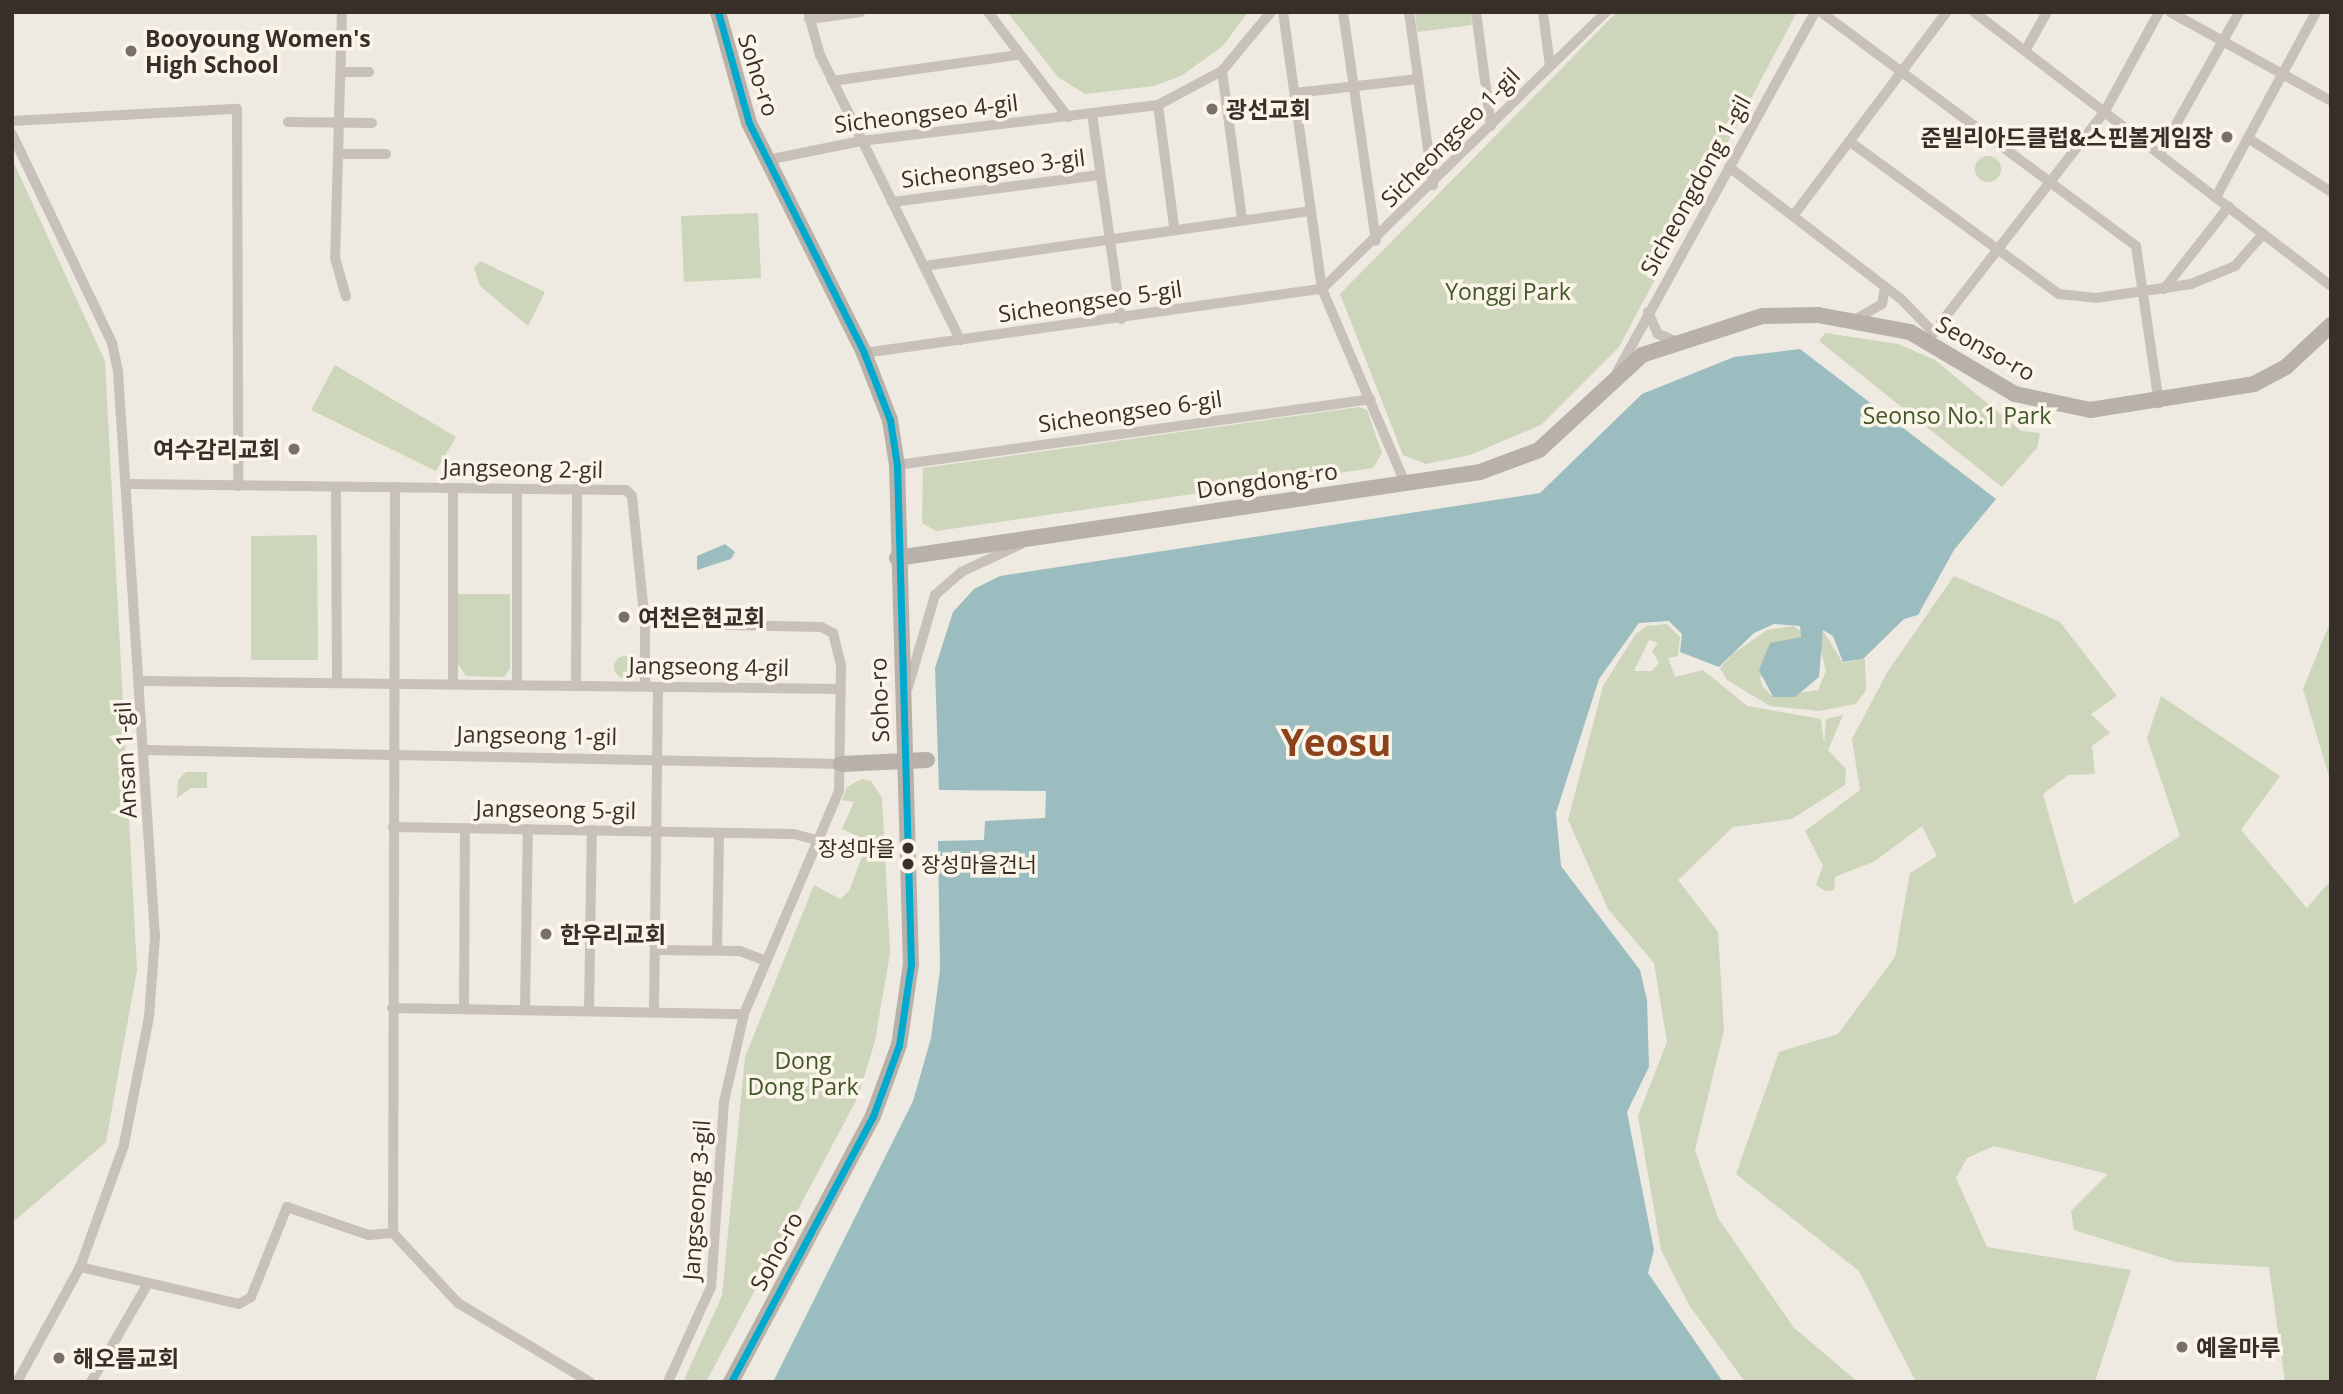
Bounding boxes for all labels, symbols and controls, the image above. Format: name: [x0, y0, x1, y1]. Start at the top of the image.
place label: Booyoung Women's High School: [145, 24, 371, 78]
street label: Soho-ro: [733, 30, 785, 120]
marker: Booyoung Women's High School: [123, 43, 139, 59]
street label: Sicheongseo 1-gil: [1375, 62, 1525, 212]
street label: Sicheongseo 4-gil: [832, 88, 1020, 138]
street label: Sicheongdong 1-gil: [1634, 90, 1756, 280]
place label: 광선교회: [1226, 95, 1311, 123]
marker: 광선교회: [1204, 101, 1220, 117]
place label: 준빌리아드클럽&스핀볼게임장: [1921, 123, 2213, 151]
marker: 준빌리아드클럽&스핀볼게임장: [2219, 129, 2235, 145]
street label: Sicheongseo 3-gil: [899, 143, 1087, 193]
street label: Sicheongseo 5-gil: [996, 274, 1184, 328]
park label: Yonggi Park: [1445, 277, 1571, 305]
street label: Seonso-ro: [1932, 310, 2040, 386]
street label: Sicheongseo 6-gil: [1036, 384, 1224, 438]
park label: Seonso No.1 Park: [1863, 401, 2051, 429]
place label: 여수감리교회: [153, 435, 280, 463]
marker: 여수감리교회: [286, 441, 302, 457]
street label: Jangseong 2-gil: [443, 453, 603, 483]
street label: Dongdong-ro: [1195, 456, 1339, 504]
place label: 여천은현교회: [638, 603, 765, 631]
marker: 여천은현교회: [616, 609, 632, 625]
street label: Jangseong 4-gil: [629, 651, 789, 681]
street label: Soho-ro: [864, 657, 894, 743]
street label: Ansan 1-gil: [108, 701, 142, 819]
street label: Jangseong 1-gil: [457, 720, 617, 750]
district label: Yeosu: [1281, 720, 1391, 764]
street label: Jangseong 5-gil: [476, 794, 636, 824]
place label: 장성마을: [818, 835, 895, 861]
marker: 장성마을: [901, 841, 915, 855]
place label: 장성마을건너: [921, 851, 1037, 877]
marker: 장성마을건너: [901, 857, 915, 871]
place label: 한우리교회: [560, 920, 666, 948]
marker: 한우리교회: [538, 926, 554, 942]
park label: Dong Dong Park: [747, 1046, 859, 1100]
street label: Jangseong 3-gil: [677, 1119, 715, 1281]
street label: Soho-ro: [744, 1207, 808, 1295]
place label: 예울마루: [2196, 1333, 2281, 1361]
marker: 예울마루: [2174, 1339, 2190, 1355]
place label: 해오름교회: [73, 1344, 179, 1372]
marker: 해오름교회: [51, 1350, 67, 1366]

